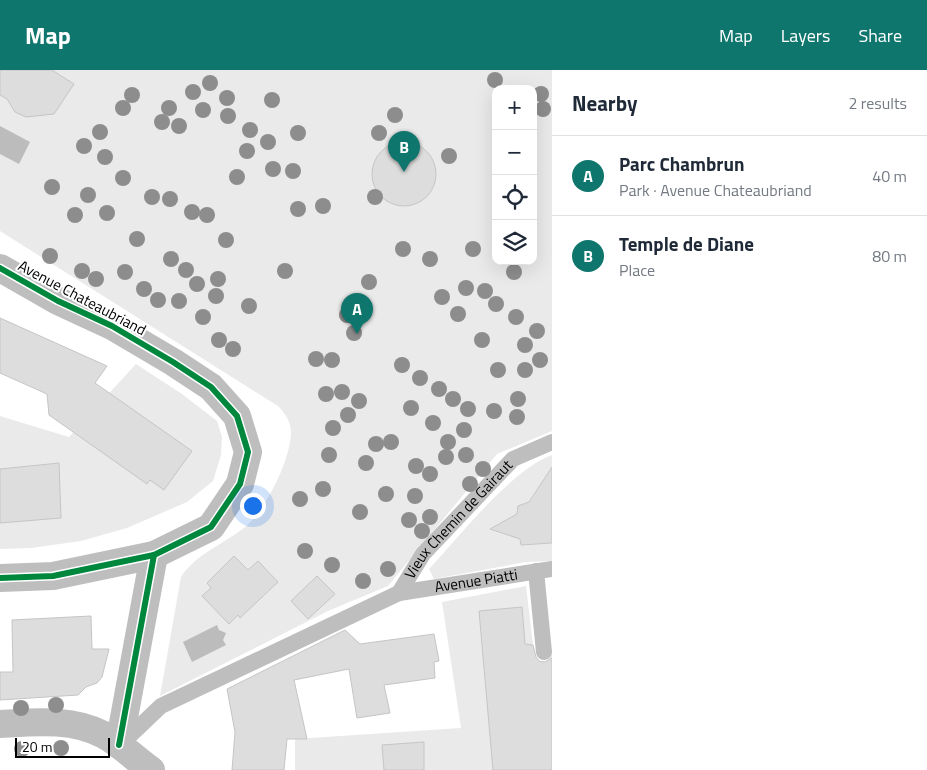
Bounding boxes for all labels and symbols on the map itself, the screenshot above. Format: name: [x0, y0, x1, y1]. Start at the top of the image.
pin: B: [388, 131, 420, 172]
street label: Avenue Chateaubriand: [14, 254, 150, 341]
pin: A: [341, 293, 373, 334]
street label: Vieux Chemin de Gairaut: [398, 454, 518, 583]
your location: [240, 493, 266, 519]
street label: Avenue Piatti: [433, 563, 519, 598]
scale bar: [15, 735, 110, 758]

